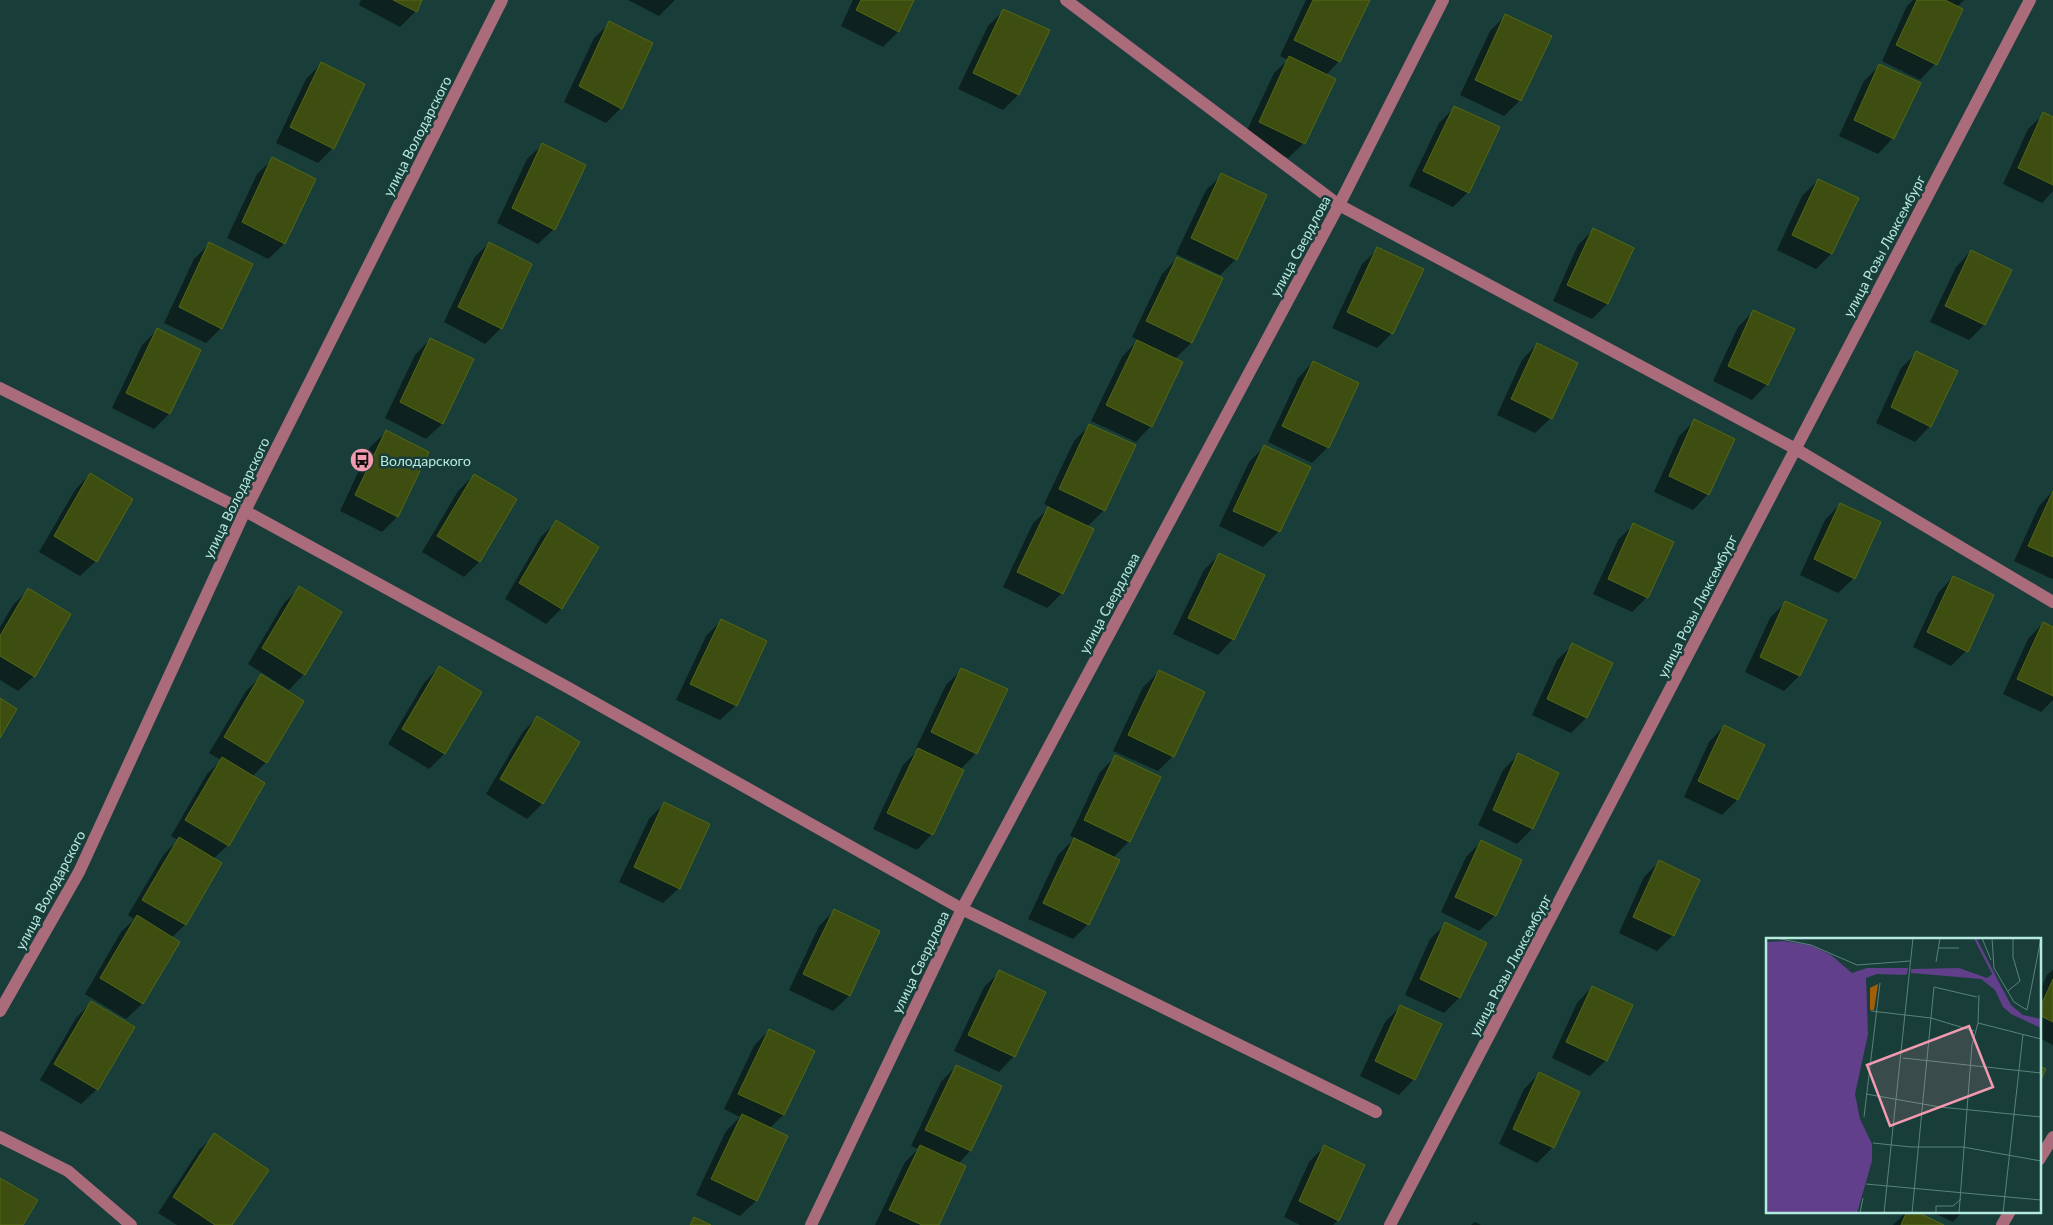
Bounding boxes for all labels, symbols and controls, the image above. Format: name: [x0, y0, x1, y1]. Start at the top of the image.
street label: улица Володарского: [379, 73, 455, 199]
street label: улица Розы Люксембург: [1839, 172, 1929, 320]
street label: улица Свердлова: [1266, 193, 1334, 299]
street label: улица Володарского: [199, 435, 273, 561]
bus stop icon: Володарского: [349, 447, 375, 473]
place label: Володарского: [380, 452, 471, 469]
street label: улица Розы Люксембург: [1654, 531, 1741, 680]
street label: улица Свердлова: [1075, 550, 1143, 656]
street label: улица Володарского: [11, 827, 89, 953]
street label: улица Розы Люксембург: [1465, 891, 1555, 1039]
street label: улица Свердлова: [888, 908, 952, 1016]
inset map: [1766, 938, 2040, 1212]

